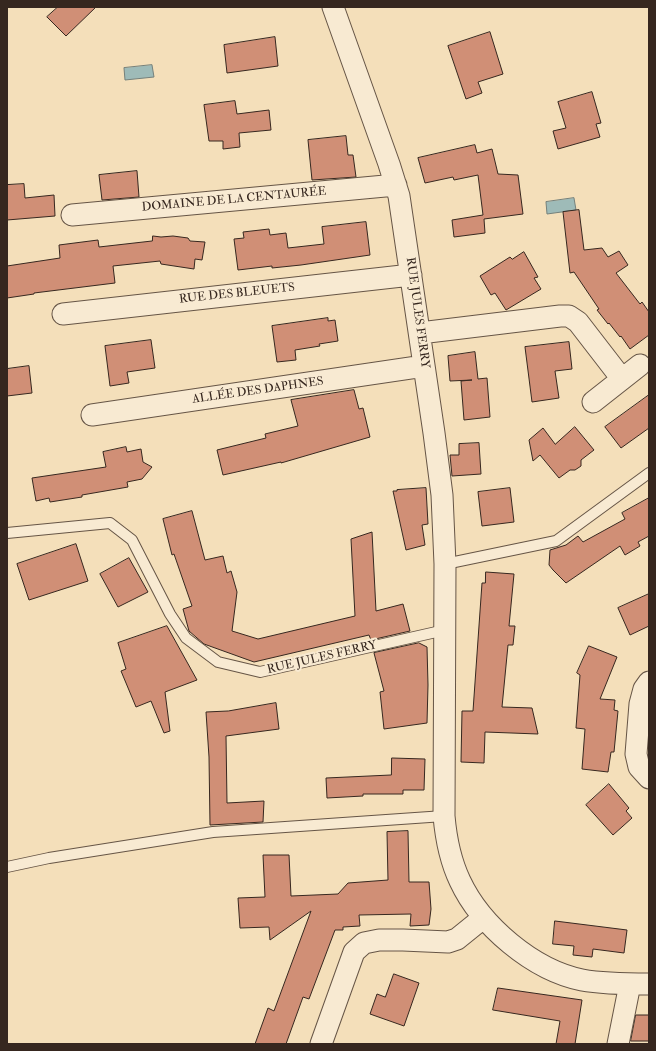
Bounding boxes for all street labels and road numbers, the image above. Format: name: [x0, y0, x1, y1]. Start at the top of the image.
street label: DOMAINE DE LA CENTAURÉE: [141, 185, 327, 215]
street label: RUE JULES FERRY: [402, 256, 432, 370]
street label: RUE DES BLEUETS: [178, 281, 296, 307]
street label: ALLÉE DES DAPHNES: [191, 375, 325, 407]
street label: RUE JULES FERRY: [266, 638, 378, 678]

